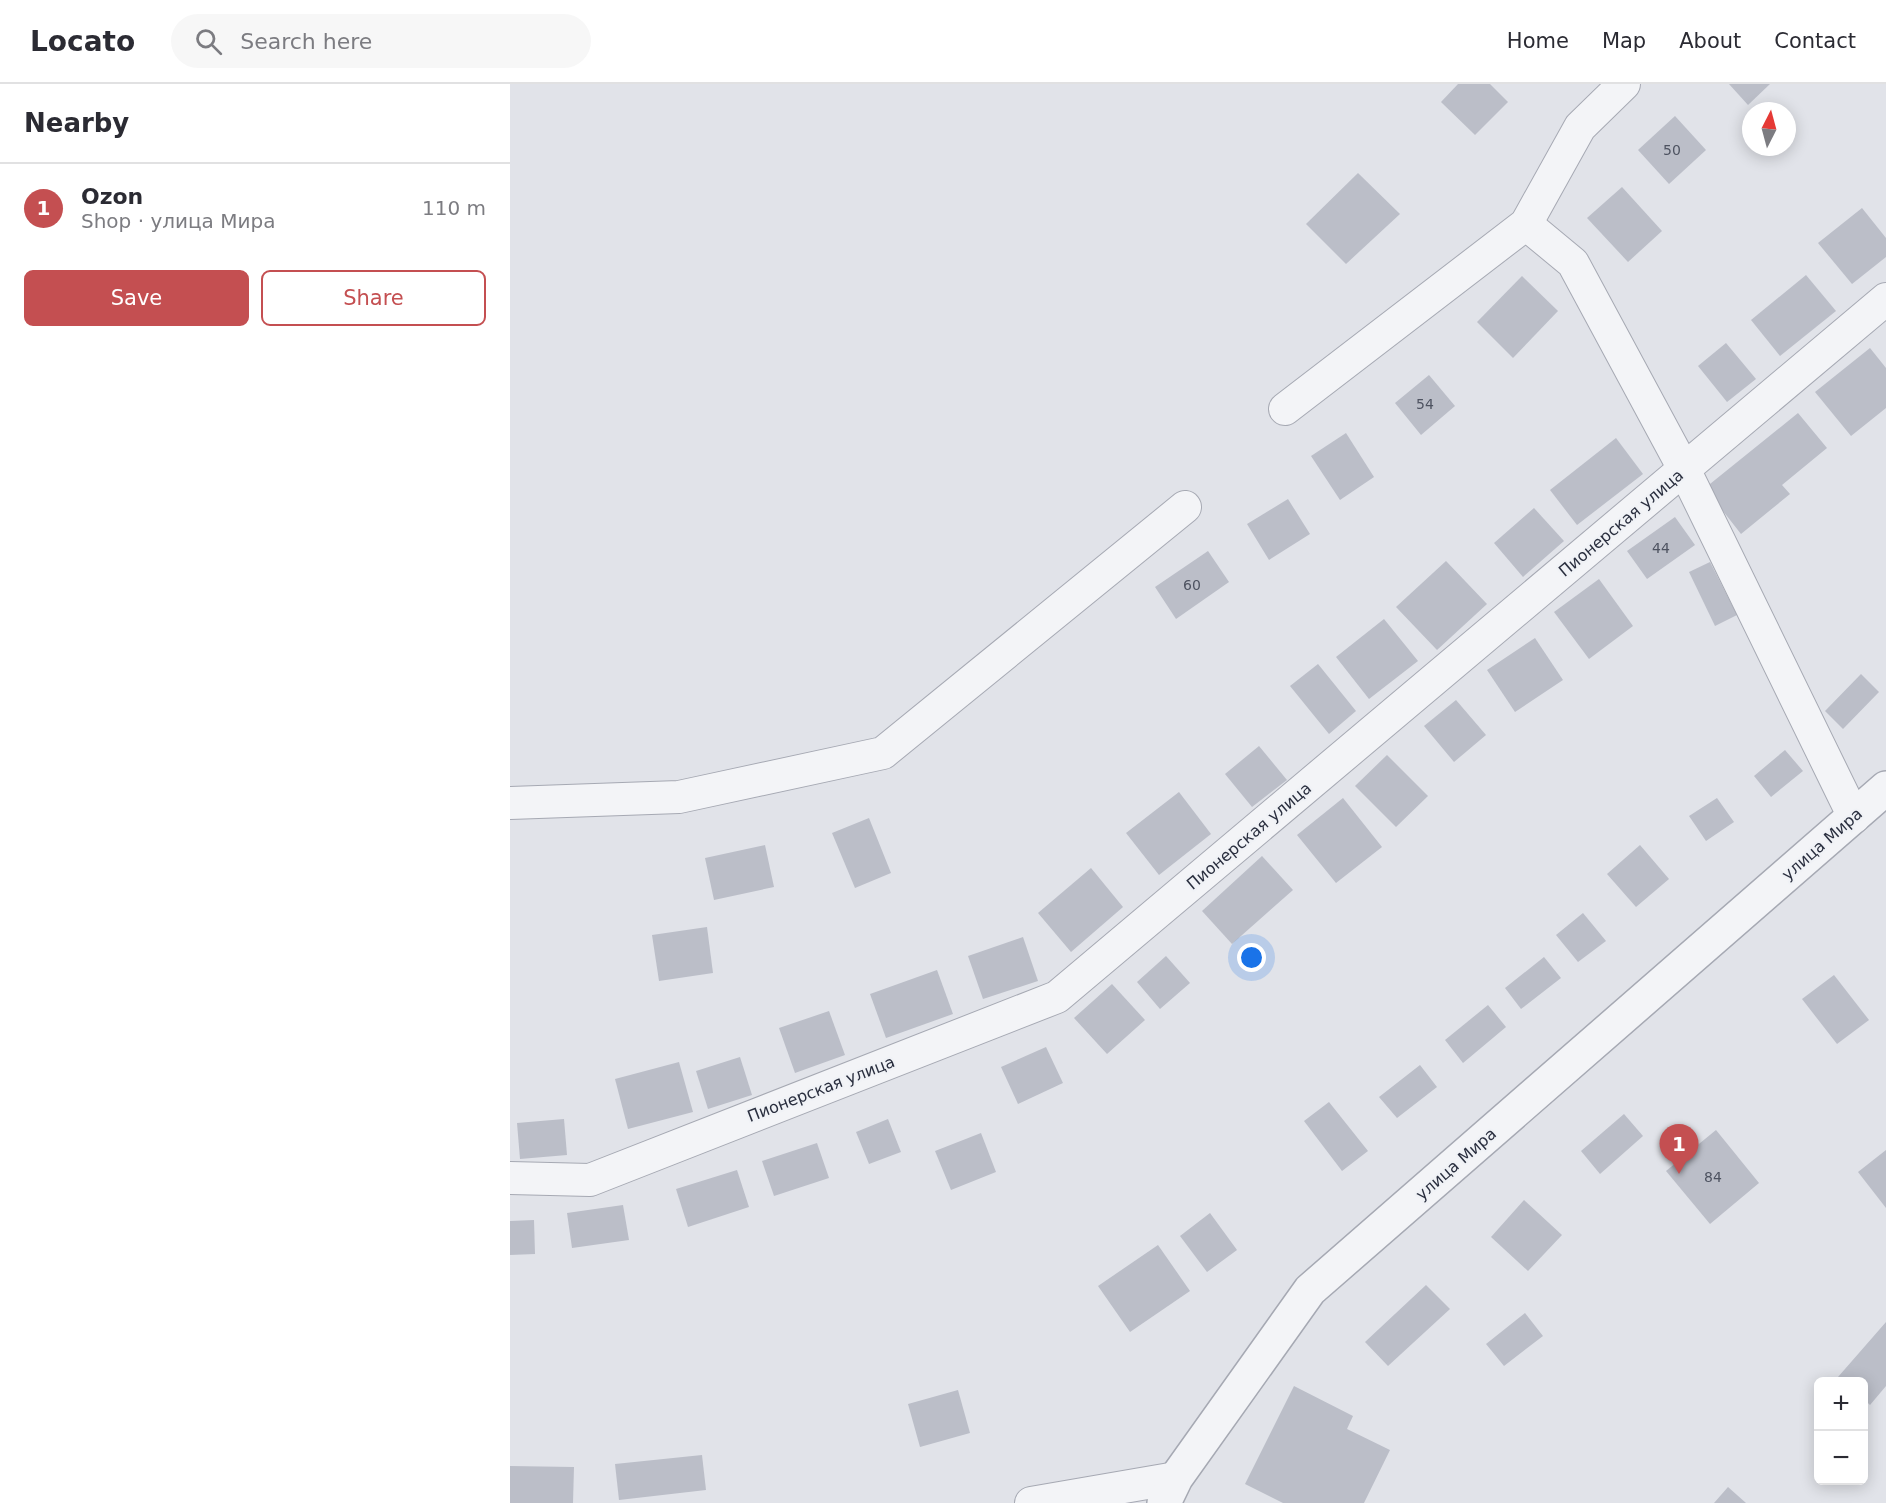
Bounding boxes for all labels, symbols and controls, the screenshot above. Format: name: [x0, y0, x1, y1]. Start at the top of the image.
search box: [171, 14, 591, 68]
text: Locato: [30, 25, 135, 58]
icon: search: [192, 25, 225, 58]
text: Search here: [240, 29, 372, 54]
text: Home: [1507, 29, 1569, 53]
text: Map: [1602, 29, 1646, 53]
text: About: [1679, 29, 1741, 53]
text: Contact: [1774, 29, 1856, 53]
north arrow: [1742, 102, 1796, 156]
text: Nearby: [24, 108, 129, 138]
house number: 50: [1663, 142, 1681, 158]
text: Ozon: [81, 184, 143, 209]
text: 1: [37, 196, 50, 220]
text: 110 m: [422, 196, 486, 220]
text: Shop · улица Мира: [81, 209, 275, 233]
button: Save: [24, 270, 249, 326]
button: Share: [261, 270, 486, 326]
house number: 54: [1416, 396, 1434, 412]
street label: Пионерская улица: [1555, 465, 1687, 581]
house number: 44: [1652, 540, 1670, 556]
house number: 60: [1183, 577, 1201, 593]
street label: Пионерская улица: [1183, 778, 1315, 894]
street label: улица Мира: [1778, 804, 1866, 884]
your location: [1237, 943, 1266, 972]
street label: Пионерская улица: [745, 1052, 897, 1126]
street label: улица Мира: [1412, 1124, 1500, 1204]
pin: 1: [1660, 1124, 1698, 1174]
house number: 84: [1704, 1169, 1722, 1185]
map controls: [1814, 1377, 1868, 1485]
button: +: [1814, 1377, 1868, 1431]
button: −: [1814, 1431, 1868, 1485]

